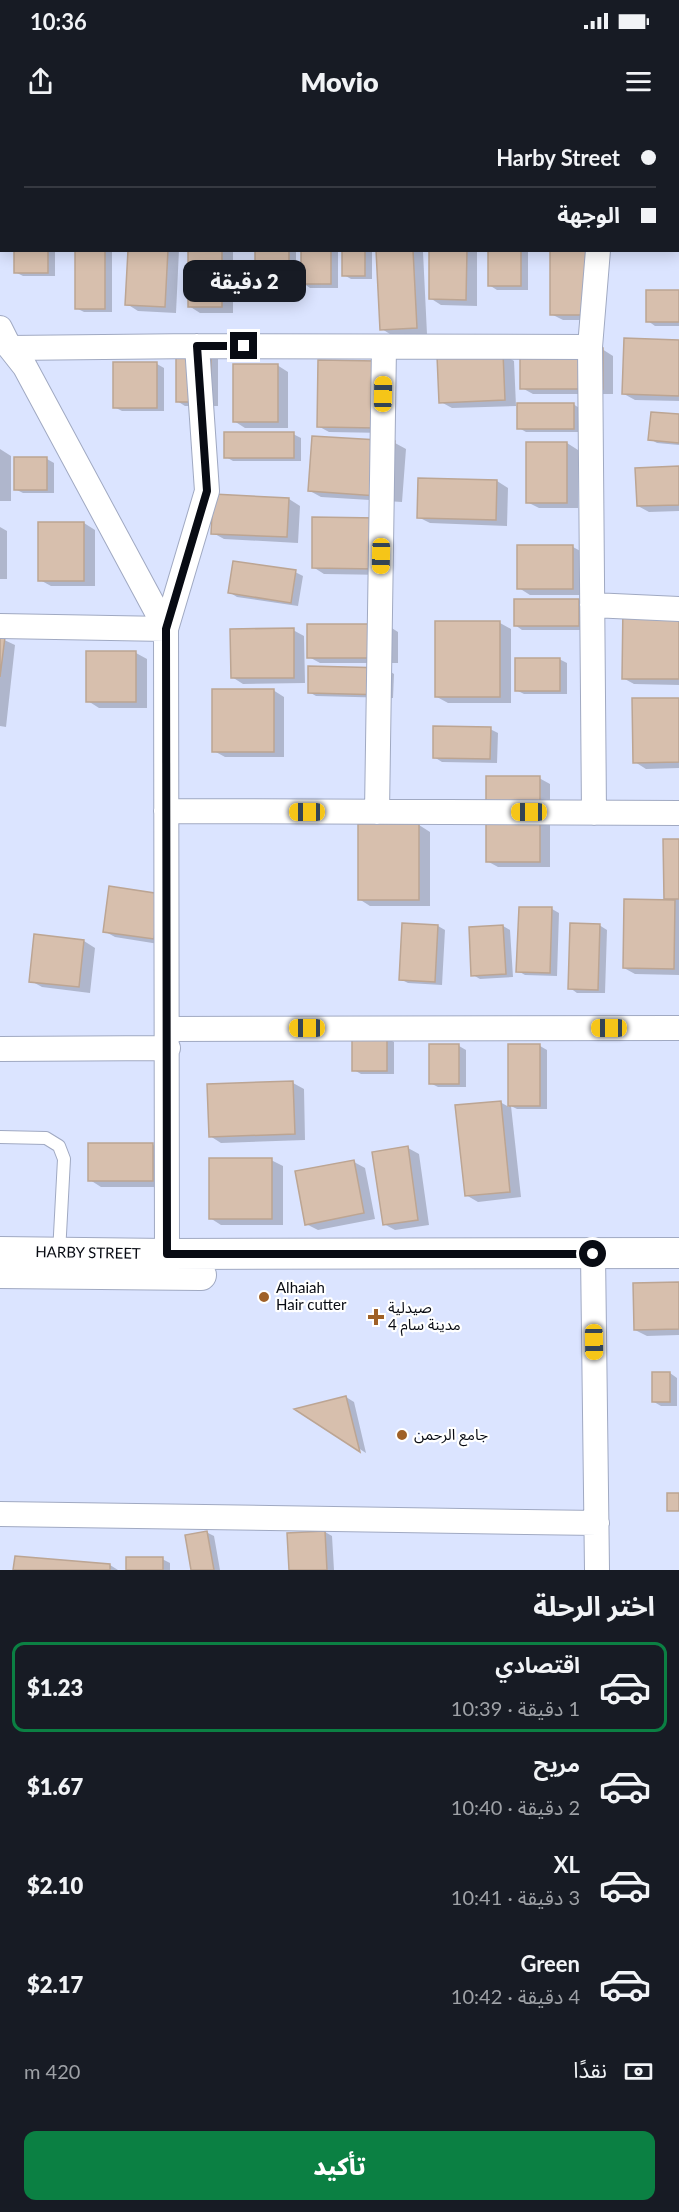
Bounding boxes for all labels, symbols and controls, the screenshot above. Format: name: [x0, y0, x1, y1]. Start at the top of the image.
text: 10:36: [30, 8, 87, 35]
icon: share: [24, 65, 57, 98]
text: Movio: [300, 65, 379, 98]
icon: menu: [622, 65, 655, 98]
text: Harby Street: [496, 144, 620, 171]
text: الوجهة: [557, 201, 620, 228]
callout: 2 دقيقة: [182, 259, 306, 301]
text: 2 دقيقة: [210, 269, 279, 293]
route end: [230, 332, 257, 359]
car: [374, 376, 392, 412]
car: [372, 538, 390, 574]
car: [289, 803, 325, 821]
car: [511, 803, 547, 821]
car: [289, 1019, 325, 1037]
car: [591, 1019, 627, 1037]
route start: [579, 1240, 606, 1267]
street label: HARBY STREET: [35, 1242, 141, 1262]
place label: Alhaiah Hair cutter: [276, 1278, 347, 1313]
marker: Alhaiah Hair cutter: [257, 1290, 271, 1304]
place label: صيدلية مدينة سام 4: [388, 1298, 461, 1336]
marker: صيدلية مدينة سام 4: [369, 1310, 383, 1324]
car: [585, 1324, 603, 1360]
place label: جامع الرحمن: [414, 1425, 488, 1447]
marker: جامع الرحمن: [395, 1428, 409, 1442]
text: اختر الرحلة: [533, 1589, 655, 1622]
text: اقتصادي: [495, 1651, 580, 1678]
icon: car: [598, 1660, 652, 1714]
text: $1.23: [27, 1674, 83, 1701]
text: 1 دقيقة · 10:39: [451, 1696, 580, 1720]
text: مريح: [534, 1750, 580, 1777]
icon: car: [598, 1759, 652, 1813]
text: $1.67: [27, 1773, 83, 1800]
text: 2 دقيقة · 10:40: [451, 1795, 580, 1819]
text: XL: [554, 1851, 580, 1878]
icon: car: [598, 1858, 652, 1912]
text: $2.10: [27, 1872, 83, 1899]
text: 3 دقيقة · 10:41: [451, 1885, 580, 1909]
text: Green: [520, 1950, 580, 1977]
icon: car: [598, 1957, 652, 2011]
text: $2.17: [27, 1971, 83, 1998]
text: 4 دقيقة · 10:42: [451, 1984, 580, 2008]
icon: cash: [622, 2055, 655, 2088]
text: نقدًا: [573, 2056, 607, 2083]
text: 420 m: [24, 2059, 80, 2083]
button: تأكيد: [24, 2131, 655, 2200]

